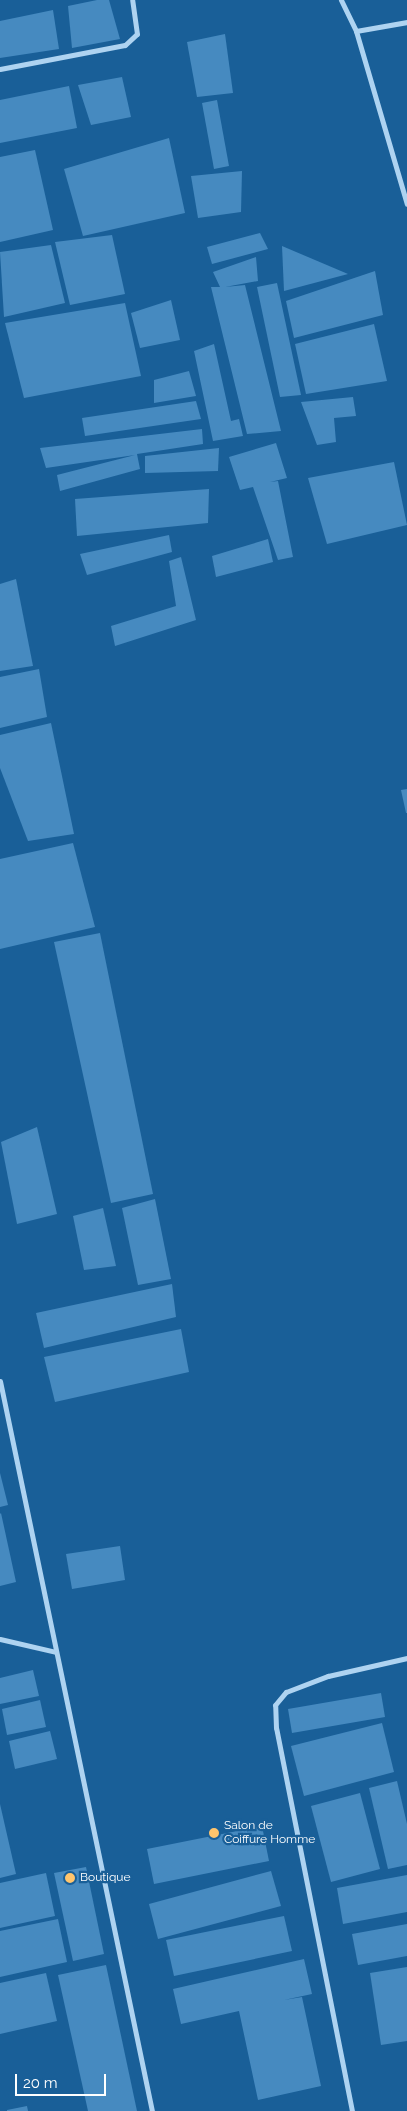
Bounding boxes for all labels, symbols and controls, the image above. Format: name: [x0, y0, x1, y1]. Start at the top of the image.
place label: Salon de Coiffure Homme: [224, 1819, 315, 1847]
marker: Salon de Coiffure Homme: [208, 1827, 220, 1839]
place label: Boutique: [80, 1871, 130, 1885]
marker: Boutique: [64, 1872, 76, 1884]
scale bar: [18, 2064, 109, 2096]
text: 20 m: [23, 2074, 58, 2092]

